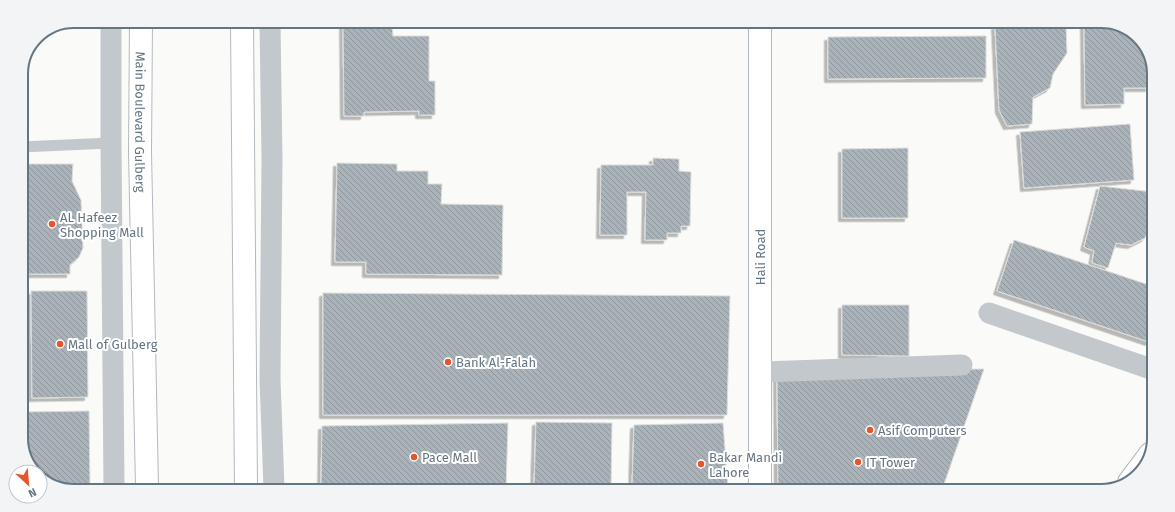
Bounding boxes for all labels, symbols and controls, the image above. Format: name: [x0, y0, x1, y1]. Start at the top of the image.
street label: Main Boulevard Gulberg: [132, 51, 148, 193]
place label: AL Hafeez Shopping Mall: [60, 210, 144, 240]
marker: AL Hafeez Shopping Mall: [47, 219, 57, 229]
street label: Hali Road: [753, 229, 768, 285]
place label: Mall of Gulberg: [68, 337, 158, 352]
marker: Mall of Gulberg: [55, 339, 65, 349]
place label: Bank Al-Falah: [456, 355, 536, 370]
marker: Bank Al-Falah: [443, 357, 453, 367]
place label: Asif Computers: [878, 423, 967, 438]
marker: Asif Computers: [865, 425, 875, 435]
place label: Pace Mall: [422, 450, 477, 465]
place label: Bakar Mandi Lahore: [709, 450, 782, 480]
marker: Pace Mall: [409, 452, 419, 462]
place label: IT Tower: [866, 455, 915, 470]
marker: IT Tower: [853, 457, 863, 467]
marker: Bakar Mandi Lahore: [696, 459, 706, 469]
north arrow: [8, 464, 48, 504]
text: N: [26, 485, 38, 500]

